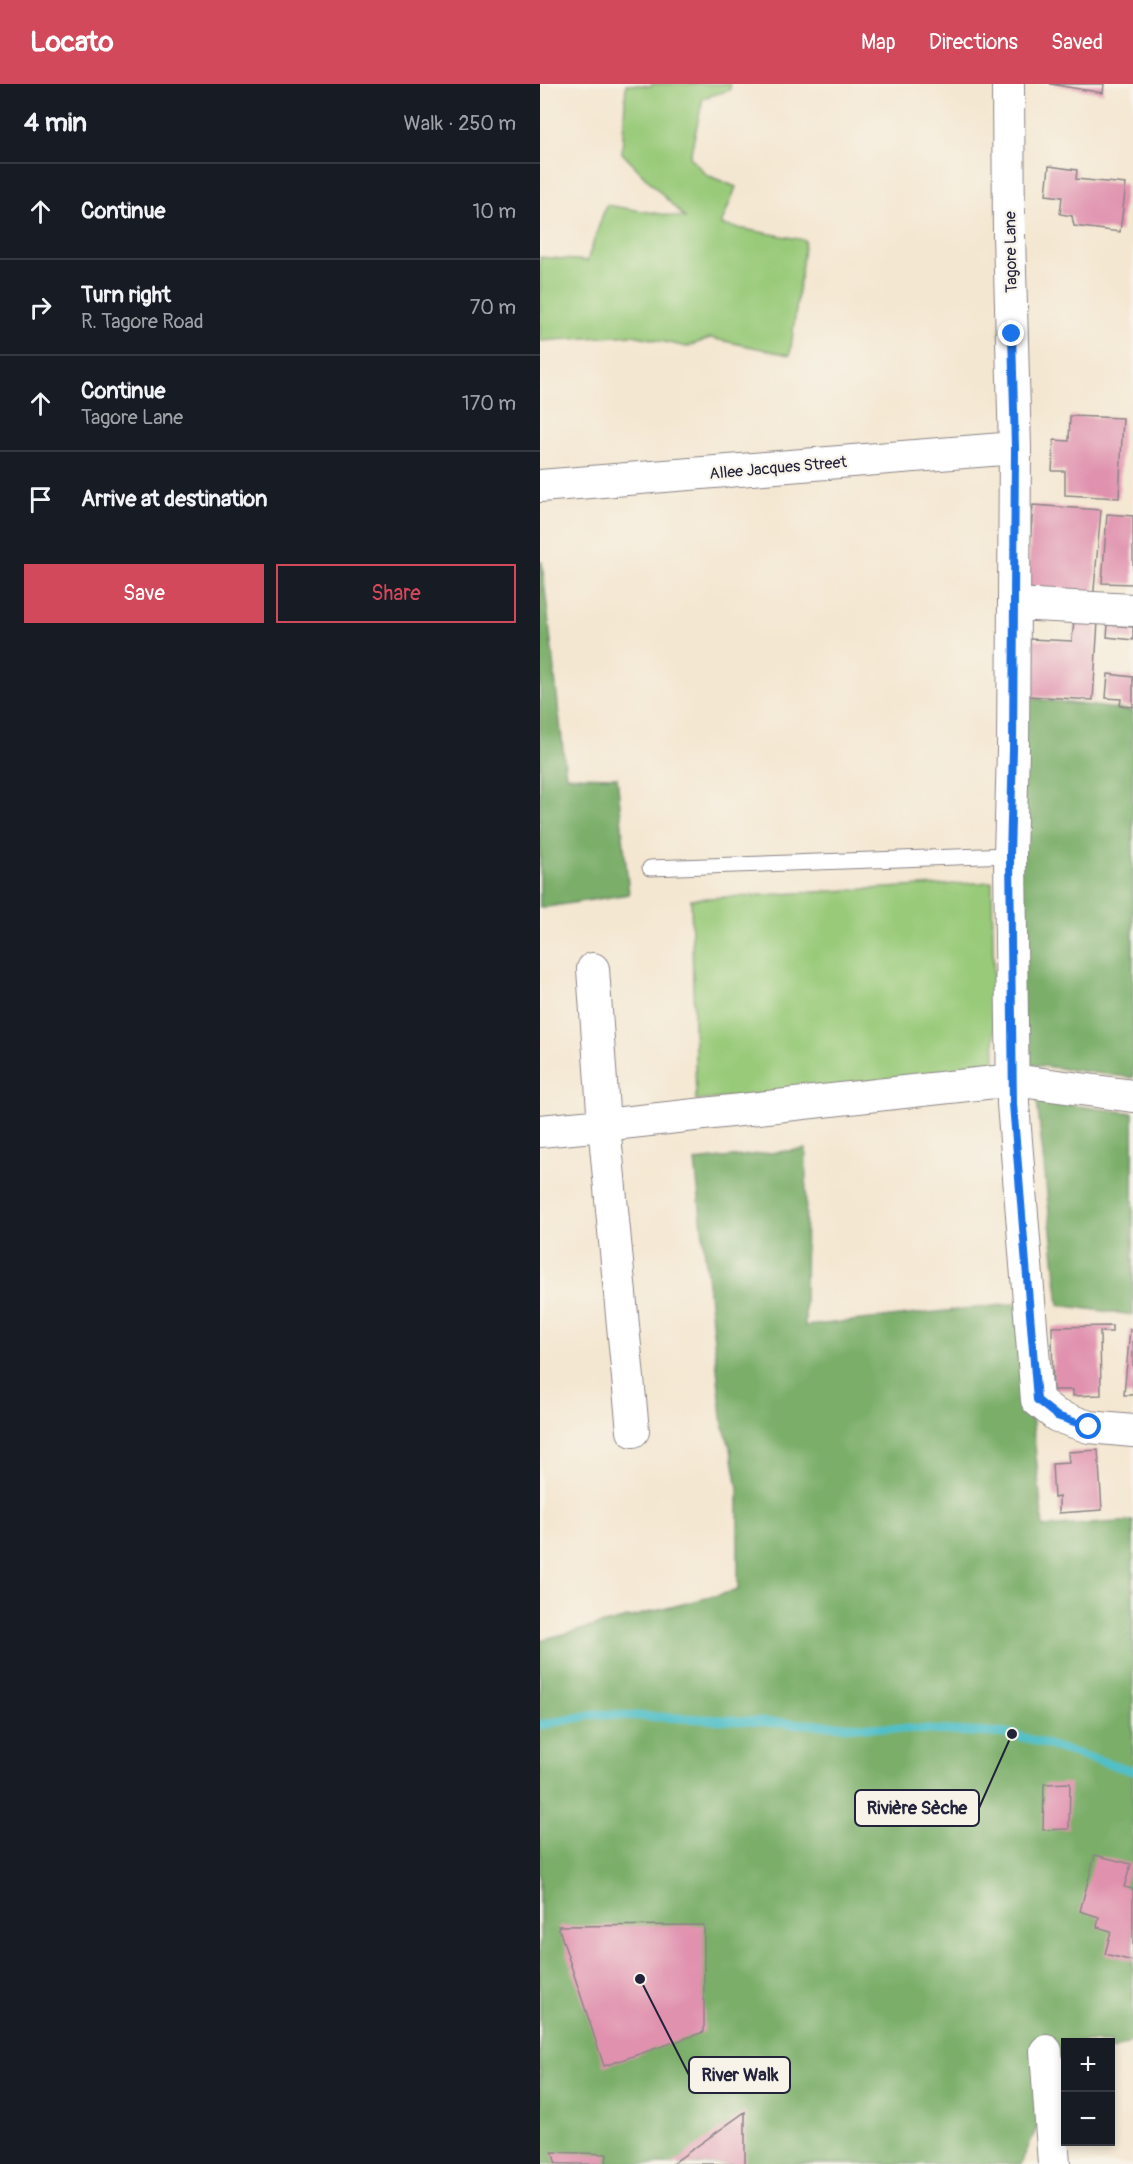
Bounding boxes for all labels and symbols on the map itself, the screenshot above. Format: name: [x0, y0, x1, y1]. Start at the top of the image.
street label: Tagore Lane: [1000, 211, 1022, 293]
route end: [998, 320, 1024, 346]
street label: Allee Jacques Street: [709, 452, 848, 484]
route start: [1075, 1413, 1101, 1439]
callout: Rivière Sèche: [855, 1790, 979, 1826]
text: Rivière Sèche: [867, 1797, 968, 1820]
callout: River Walk: [689, 2057, 790, 2093]
text: River Walk: [701, 2064, 779, 2087]

